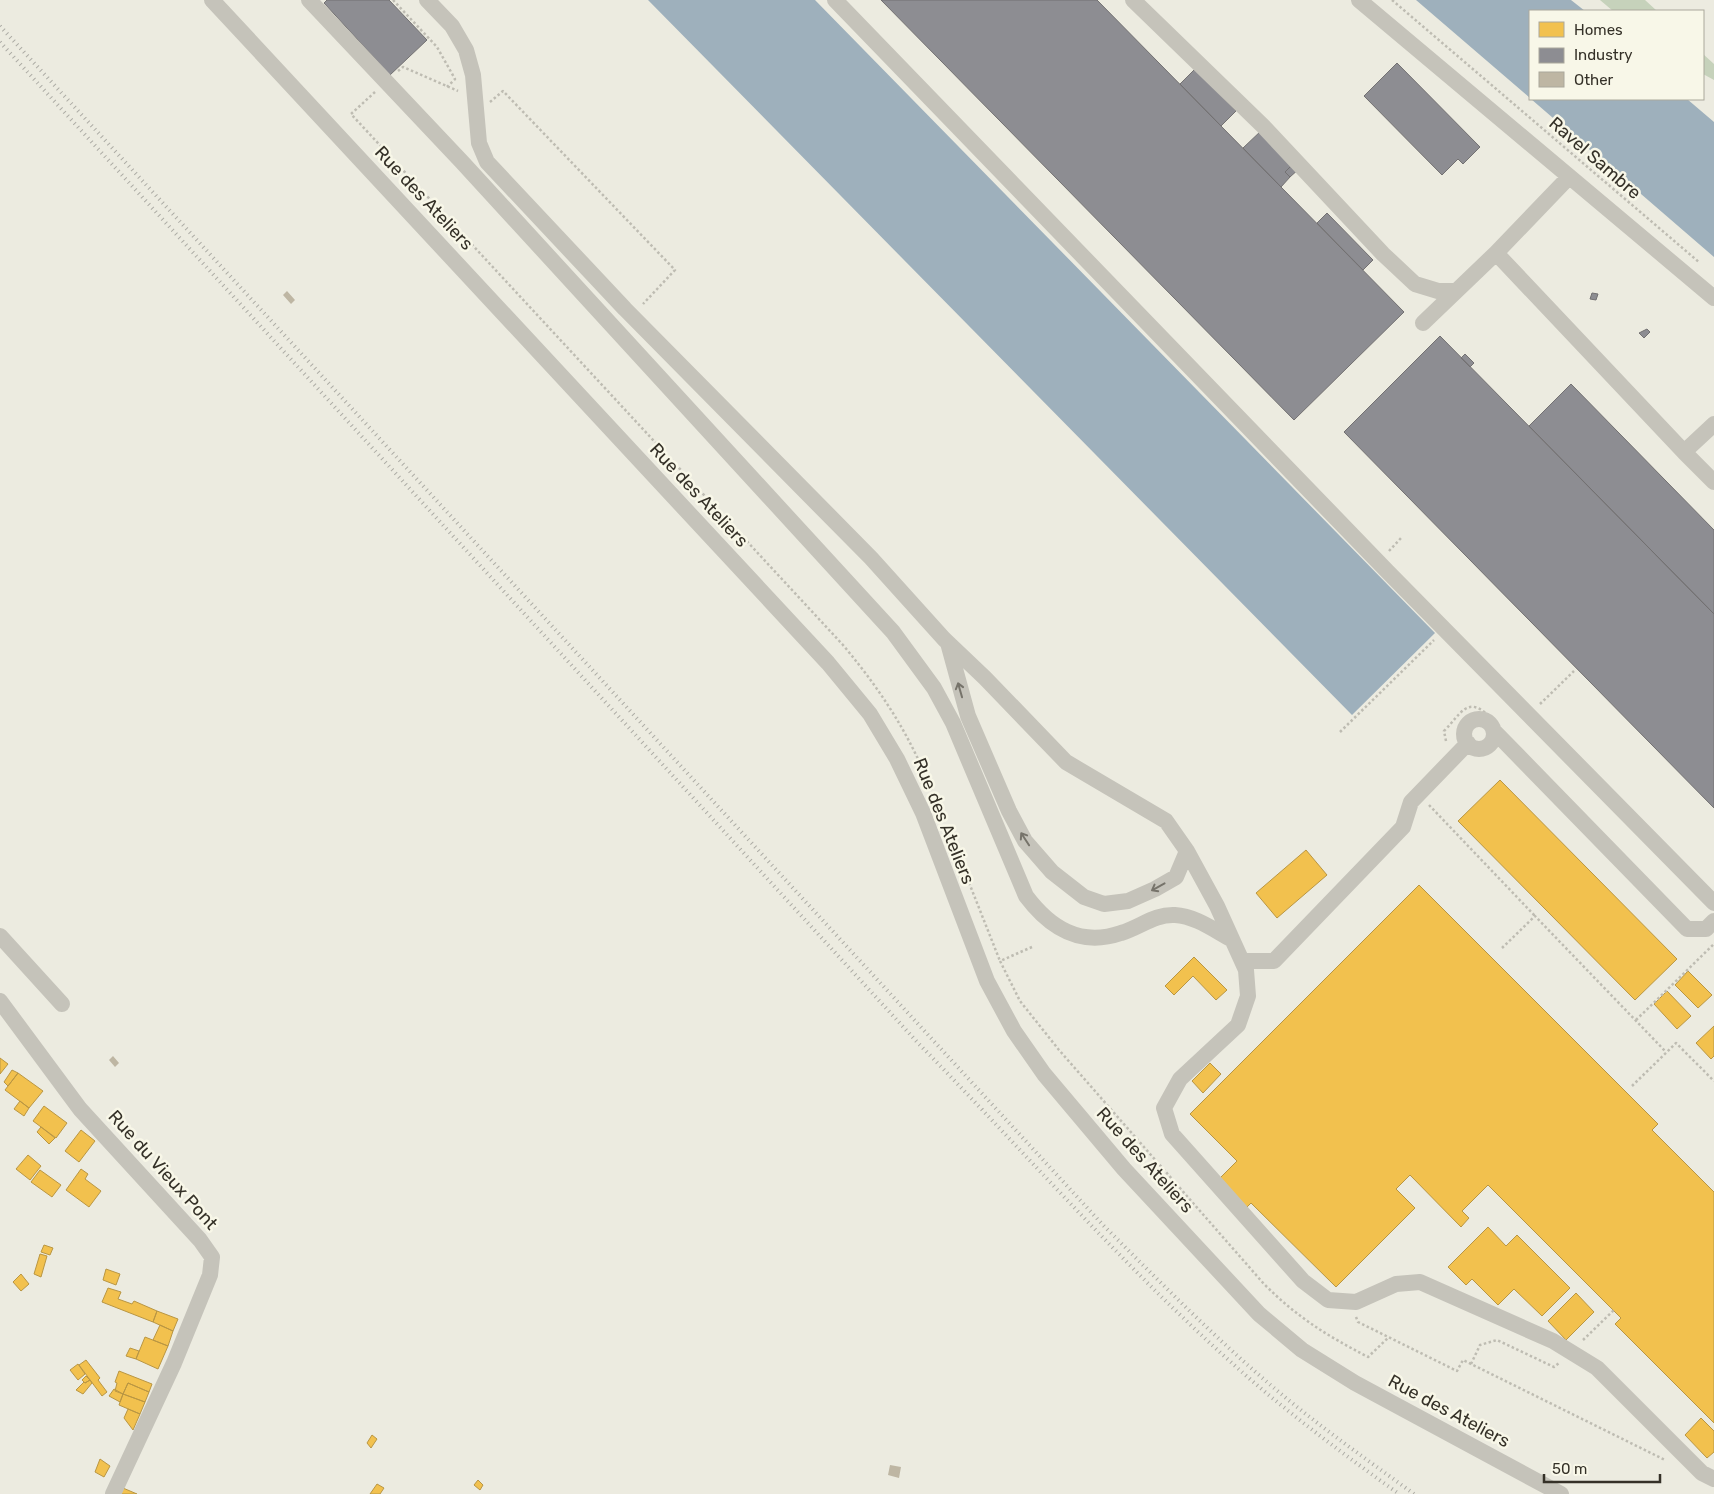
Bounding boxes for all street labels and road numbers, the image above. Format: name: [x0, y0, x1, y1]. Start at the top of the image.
street label: Ravel Sambre: [1545, 112, 1645, 204]
street label: Rue des Ateliers: [370, 141, 478, 255]
street label: Rue des Ateliers: [645, 438, 753, 552]
street label: Rue des Ateliers: [909, 755, 979, 887]
street label: Rue des Ateliers: [1092, 1103, 1198, 1217]
street label: Rue du Vieux Pont: [104, 1106, 222, 1234]
street label: Rue des Ateliers: [1384, 1370, 1514, 1452]

